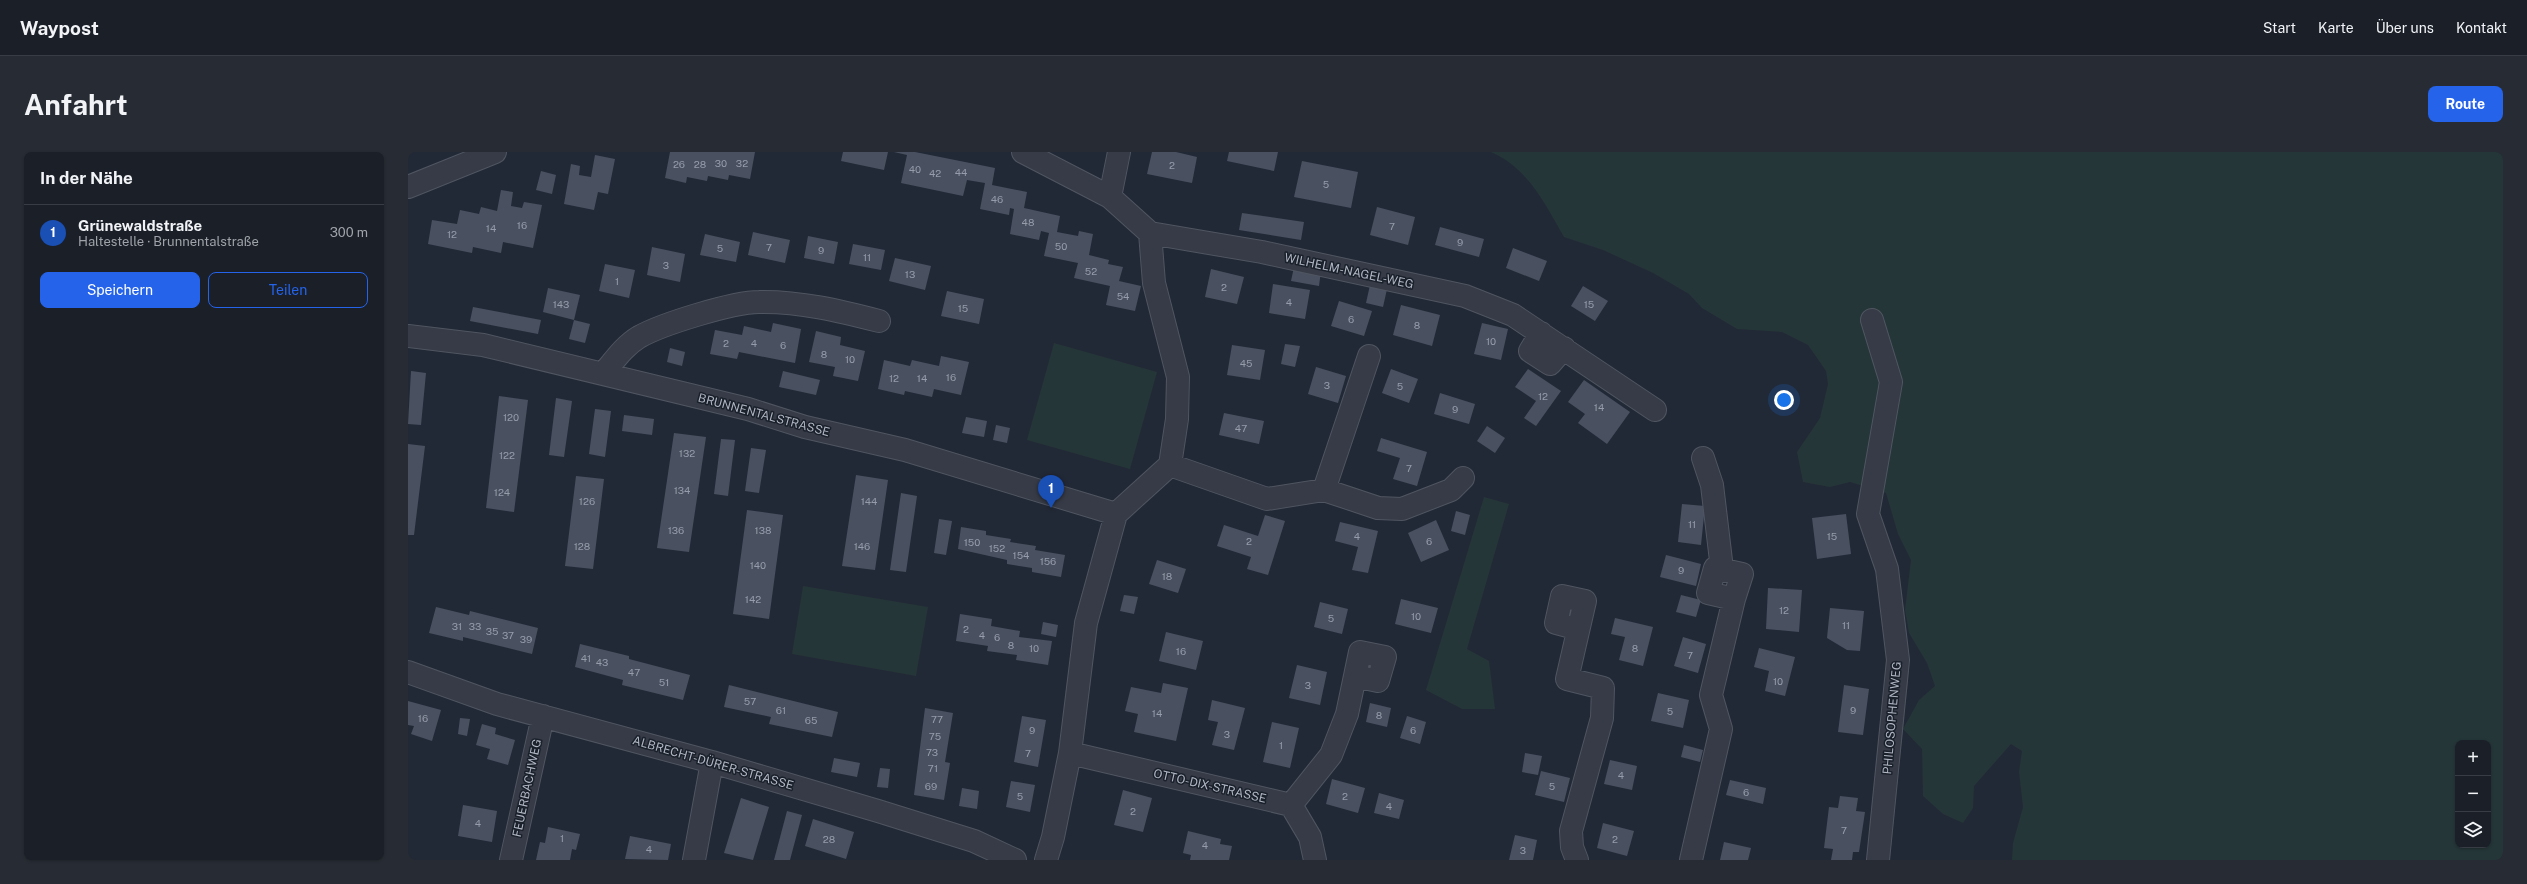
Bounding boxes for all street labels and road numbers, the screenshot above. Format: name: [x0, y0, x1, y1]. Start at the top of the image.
street label: WILHELM-NAGEL-WEG: [1283, 250, 1415, 292]
street label: BRUNNENTALSTRASSE: [697, 391, 831, 439]
street label: PHILOSOPHENWEG: [1880, 661, 1904, 775]
street label: ALBRECHT-DÜRER-STRASSE: [631, 733, 795, 793]
street label: FEUERBACHWEG: [510, 738, 544, 838]
street label: OTTO-DIX-STRASSE: [1152, 766, 1268, 806]

